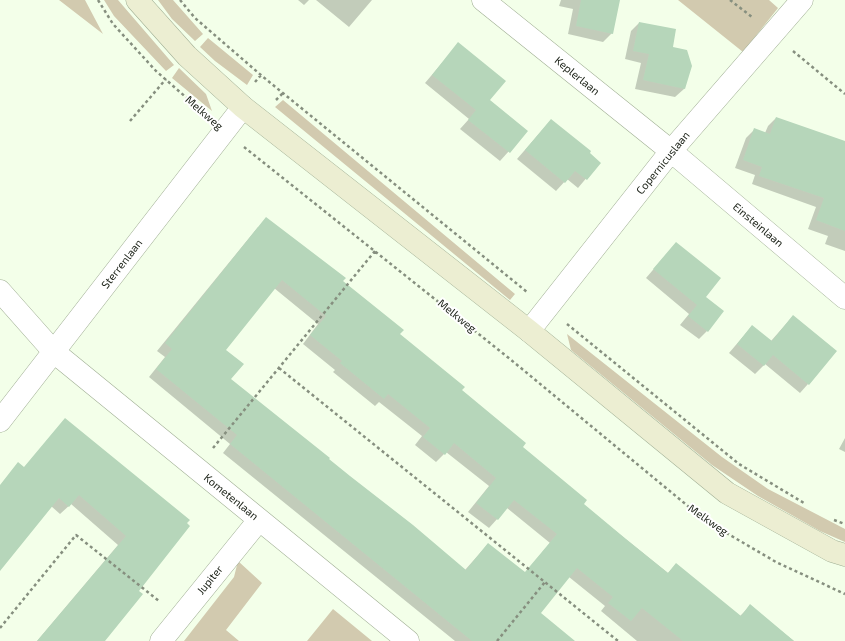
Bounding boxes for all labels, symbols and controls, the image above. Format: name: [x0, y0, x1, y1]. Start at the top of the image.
street label: Keplerlaan: [552, 54, 602, 98]
street label: Melkweg: [183, 93, 225, 133]
street label: Copernicuslaan: [634, 129, 692, 197]
street label: Einsteinlaan: [730, 200, 786, 250]
street label: Sterrenlaan: [99, 237, 145, 291]
street label: Melkweg: [435, 297, 479, 335]
street label: Kometenlaan: [201, 471, 261, 523]
street label: Melkweg: [686, 502, 730, 538]
street label: Jupiter: [194, 563, 226, 597]

